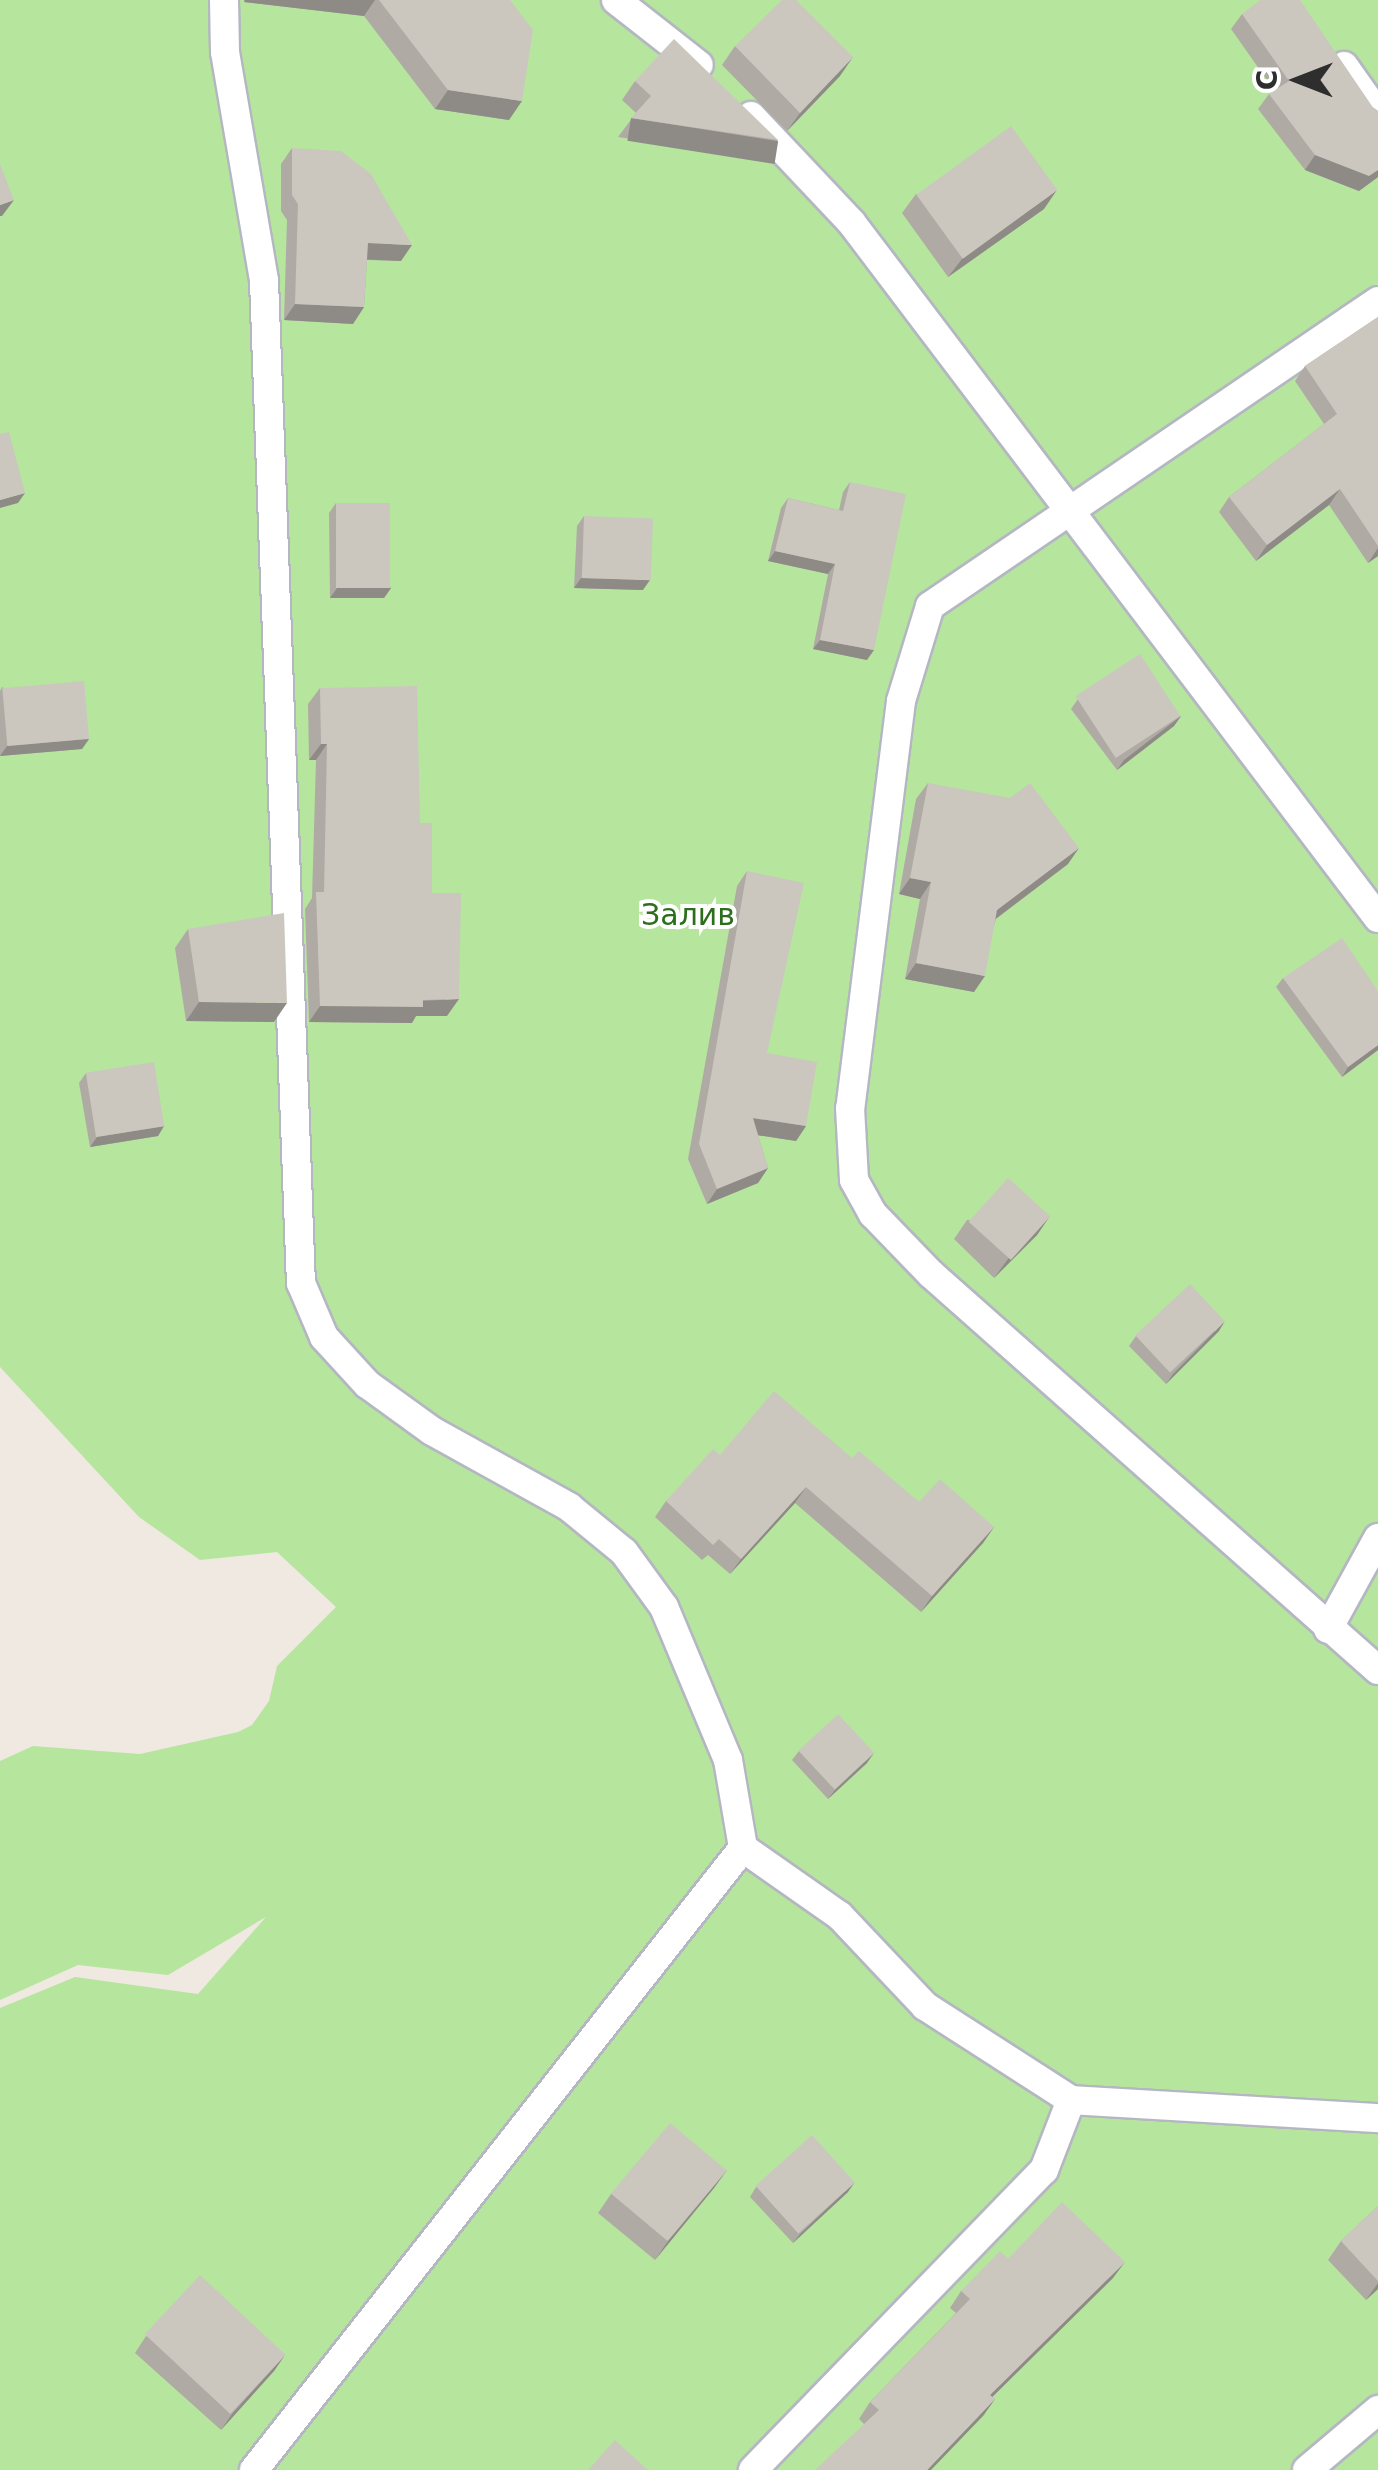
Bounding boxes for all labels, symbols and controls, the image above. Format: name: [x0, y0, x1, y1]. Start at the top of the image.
north arrow: [1248, 30, 1348, 130]
text: С: [1251, 70, 1284, 90]
park label: Залив: [641, 897, 735, 933]

